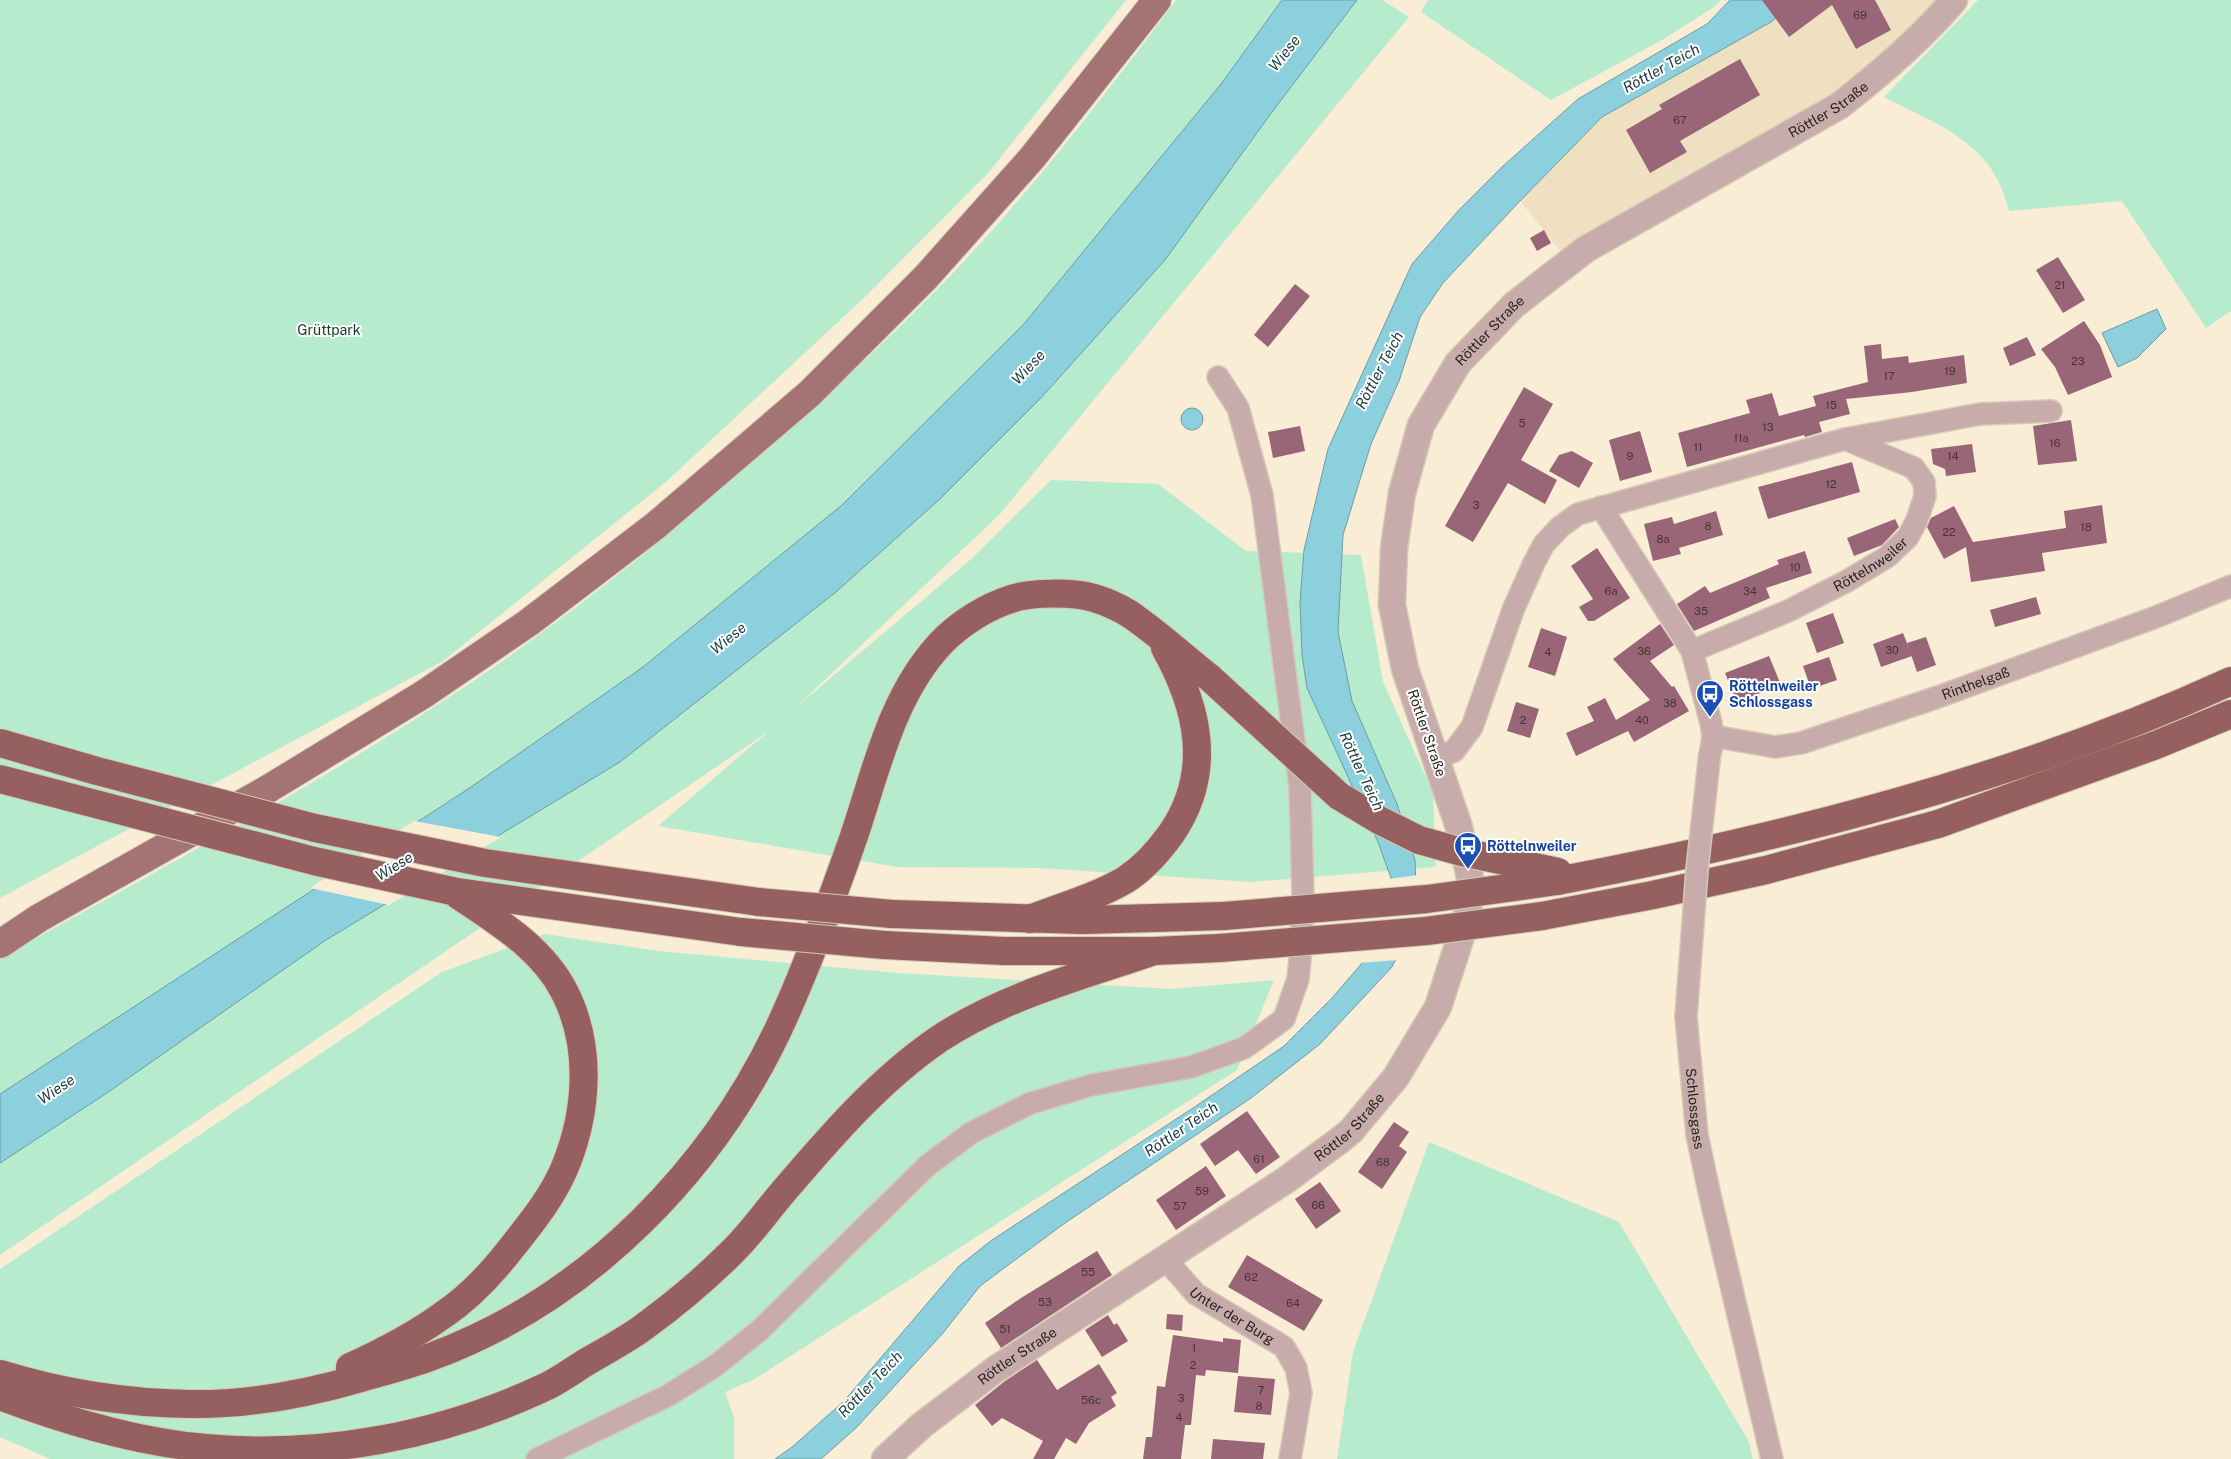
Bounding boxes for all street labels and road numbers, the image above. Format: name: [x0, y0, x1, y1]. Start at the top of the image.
street label: Röttler Straße: [1786, 78, 1871, 141]
street label: Röttler Straße: [1452, 292, 1527, 369]
street label: Röttelnweiler: [1831, 534, 1911, 595]
street label: Rinthelgaß: [1940, 663, 2012, 703]
street label: Röttler Straße: [1405, 687, 1449, 779]
street label: Schlossgass: [1683, 1067, 1708, 1150]
street label: Röttler Straße: [1311, 1090, 1387, 1164]
street label: Unter der Burg: [1186, 1284, 1278, 1348]
street label: Röttler Straße: [975, 1324, 1060, 1388]

